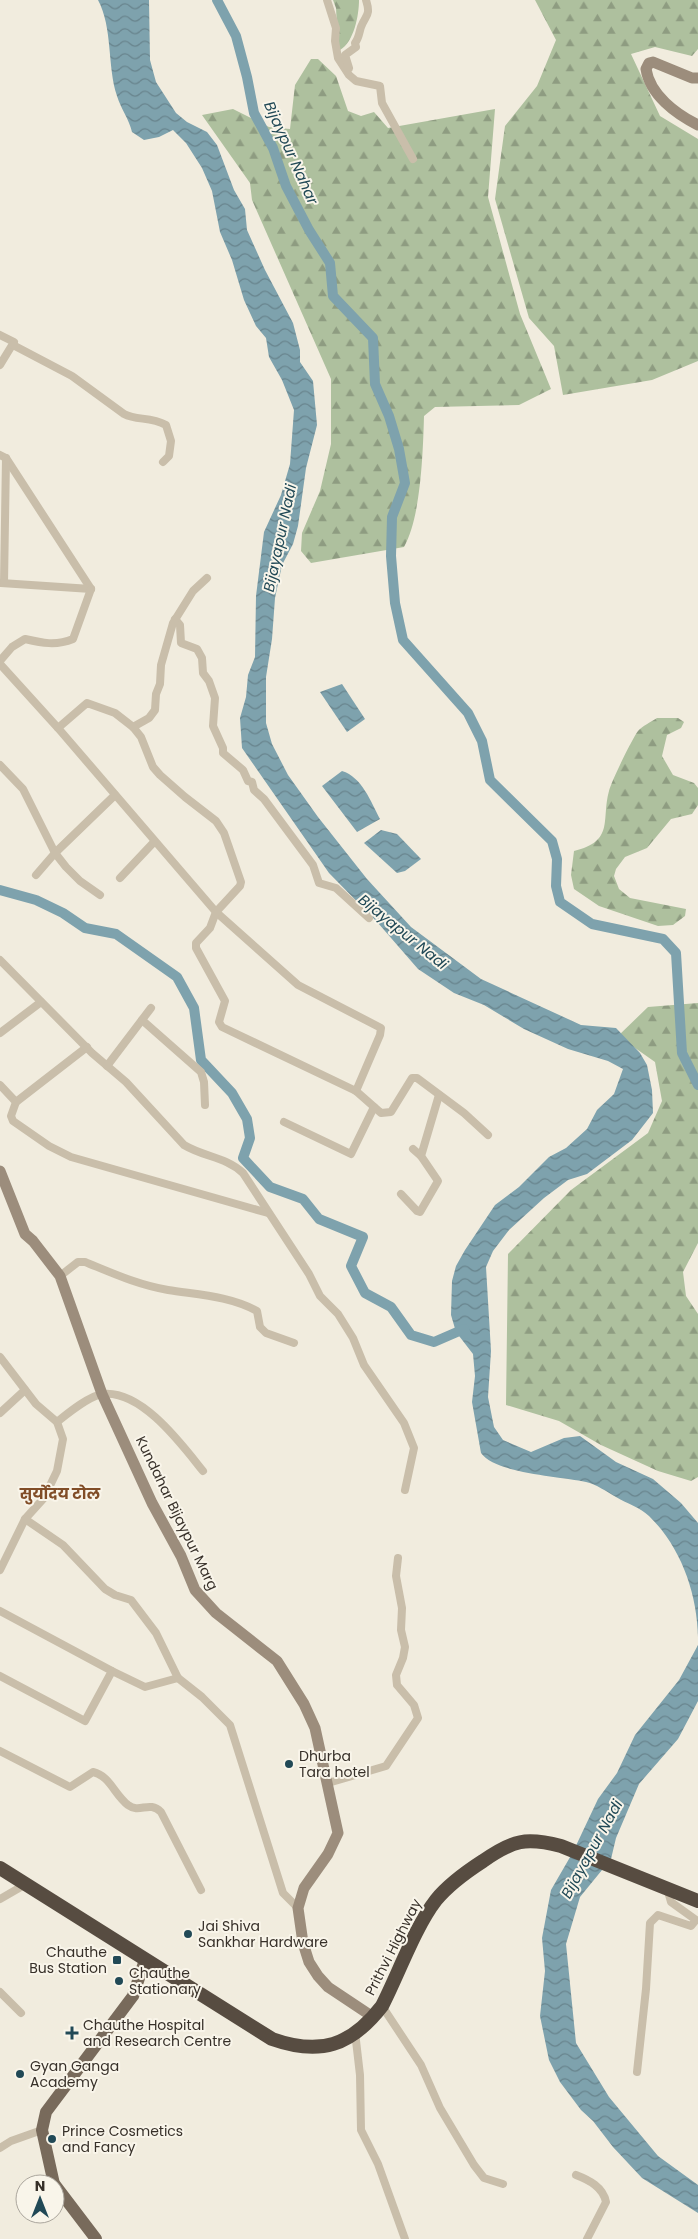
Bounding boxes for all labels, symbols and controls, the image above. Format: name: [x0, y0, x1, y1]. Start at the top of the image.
water label: Bijaypur Nahar: [259, 98, 324, 208]
water label: Bijayapur Nadi: [258, 482, 301, 594]
water label: Bijayapur Nadi: [354, 889, 453, 974]
street label: Kundahar Bijaypur Marg: [131, 1433, 223, 1593]
district label: सुर्योदय टोल: [19, 1483, 101, 1505]
place label: Dhurba Tara hotel: [299, 1746, 370, 1782]
marker: Dhurba Tara hotel: [283, 1758, 295, 1770]
water label: Bijayapur Nadi: [556, 1795, 627, 1902]
street label: Prithvi Highway: [360, 1895, 426, 1999]
place label: Jai Shiva Sankhar Hardware: [198, 1916, 328, 1952]
marker: Jai Shiva Sankhar Hardware: [182, 1928, 194, 1940]
place label: Chauthe Bus Station: [29, 1942, 107, 1978]
marker: Chauthe Bus Station: [111, 1954, 123, 1966]
place label: Chauthe Stationary: [129, 1963, 201, 1999]
marker: Chauthe Stationary: [113, 1975, 125, 1987]
place label: Chauthe Hospital and Research Centre: [83, 2015, 231, 2051]
marker: Chauthe Hospital and Research Centre: [65, 2026, 79, 2040]
place label: Gyan Ganga Academy: [30, 2056, 119, 2092]
marker: Gyan Ganga Academy: [14, 2068, 26, 2080]
place label: Prince Cosmetics and Fancy: [62, 2121, 183, 2157]
marker: Prince Cosmetics and Fancy: [46, 2133, 58, 2145]
north arrow: [15, 2174, 65, 2224]
text: N: [35, 2176, 45, 2196]

